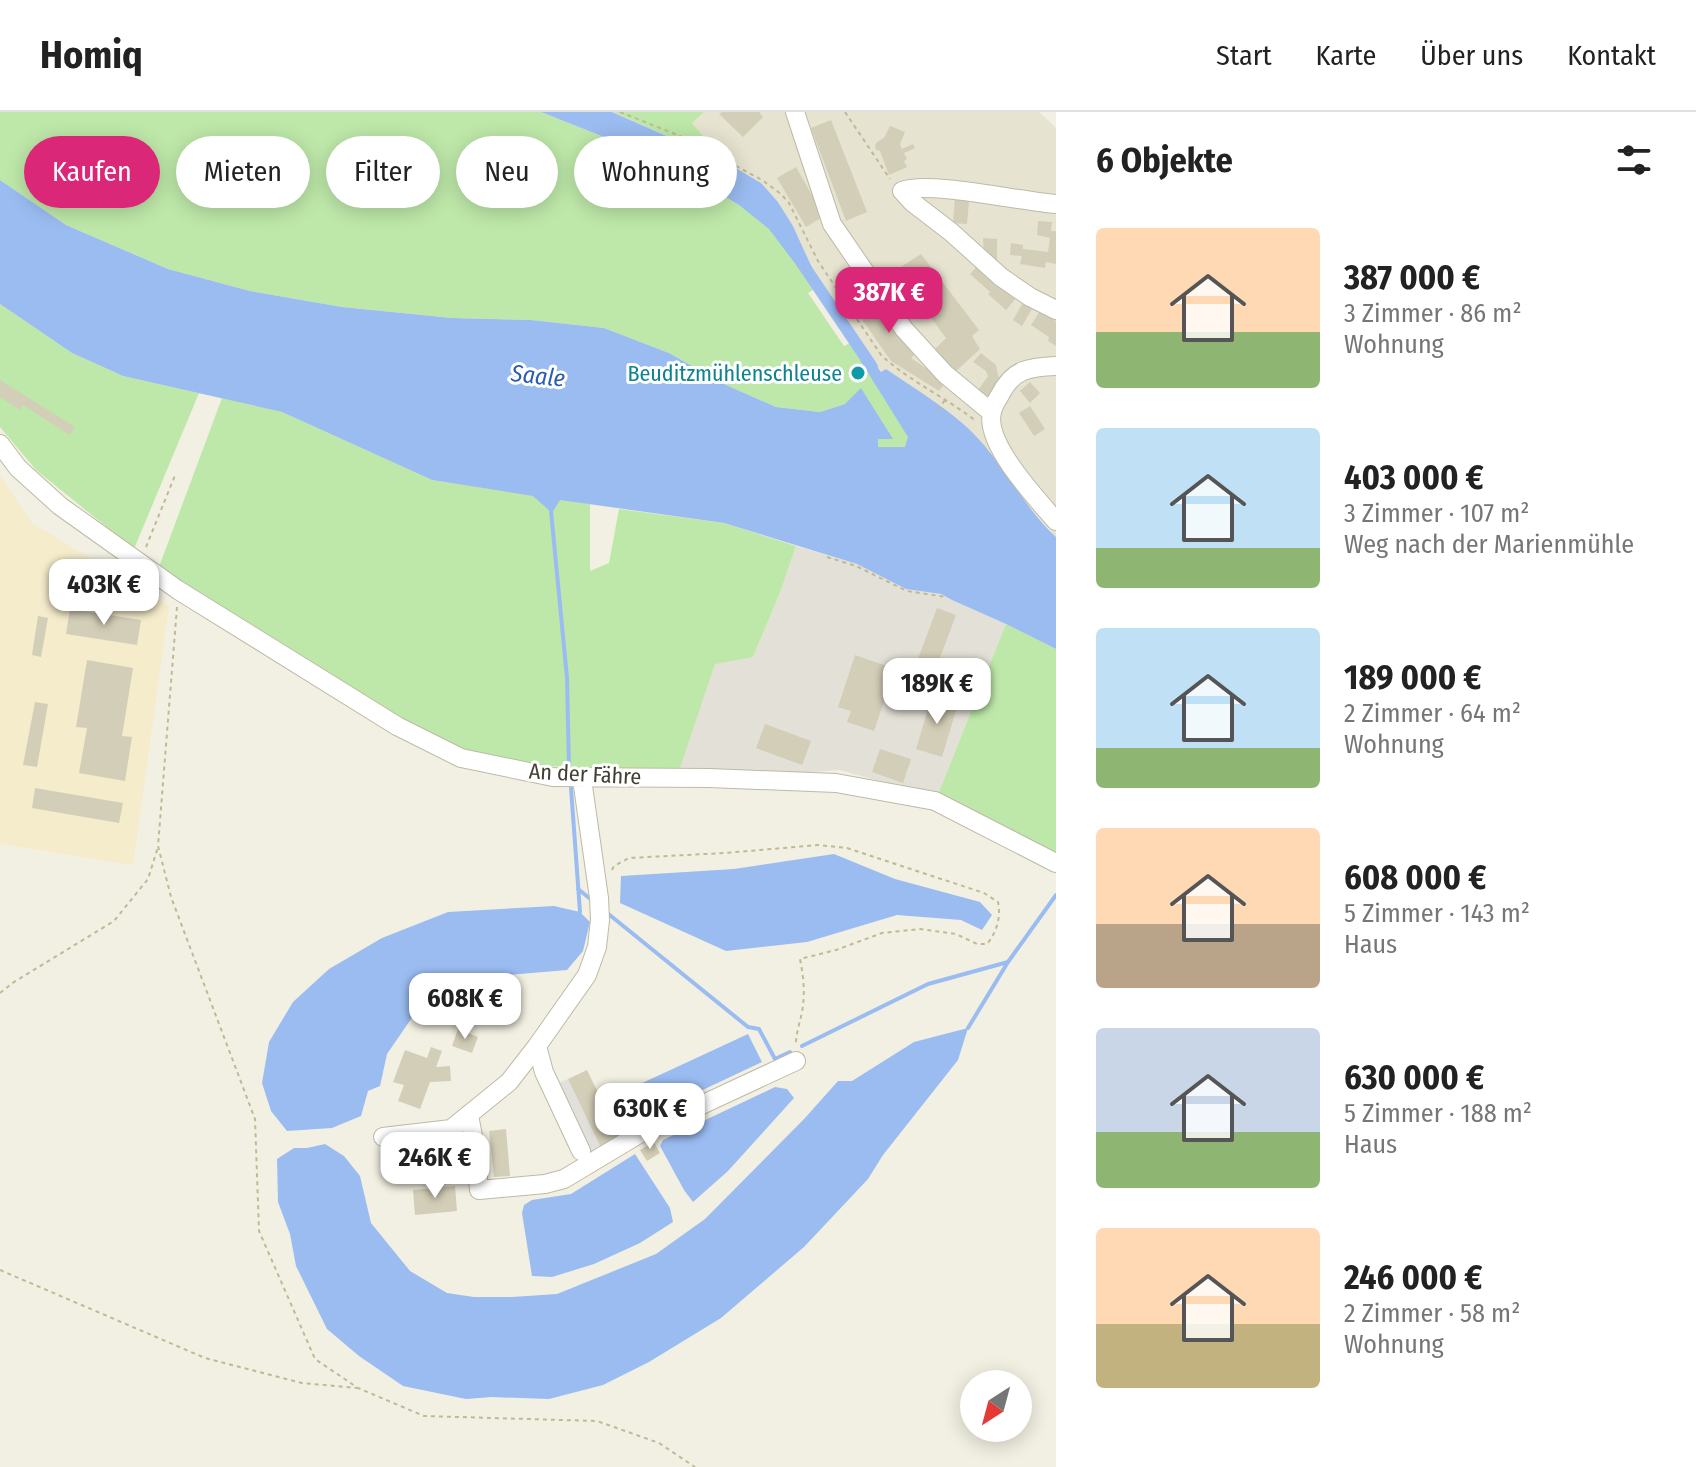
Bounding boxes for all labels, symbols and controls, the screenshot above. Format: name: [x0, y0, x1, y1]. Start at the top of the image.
text: Homiq: [40, 32, 143, 78]
text: Start: [1216, 39, 1272, 72]
text: Karte: [1316, 39, 1376, 72]
text: Über uns: [1420, 39, 1523, 72]
text: Kontakt: [1567, 39, 1656, 72]
chip: Kaufen: [24, 136, 160, 208]
chip: Mieten: [176, 136, 310, 208]
chip: Filter: [326, 136, 440, 208]
chip: Neu: [456, 136, 558, 208]
chip: Wohnung: [574, 136, 737, 208]
icon: filters: [1612, 138, 1656, 182]
text: 6 Objekte: [1096, 140, 1233, 181]
text: 387 000 €: [1344, 257, 1480, 298]
icon: home: [1160, 260, 1256, 356]
pin: 387K €: [824, 267, 954, 335]
text: 387K €: [853, 277, 925, 308]
text: 3 Zimmer · 86 m²: [1344, 298, 1522, 329]
text: Wohnung: [1344, 329, 1444, 360]
water label: Saale: [509, 359, 566, 393]
place label: Beuditzmühlenschleuse: [627, 360, 842, 387]
marker: Beuditzmühlenschleuse: [849, 364, 867, 382]
text: 403 000 €: [1344, 457, 1484, 498]
icon: home: [1160, 460, 1256, 556]
text: 3 Zimmer · 107 m²: [1344, 498, 1529, 529]
text: Weg nach der Marienmühle: [1344, 529, 1634, 560]
pin: 403K €: [39, 559, 169, 627]
text: 403K €: [67, 569, 141, 600]
text: 189 000 €: [1344, 657, 1482, 698]
pin: 189K €: [872, 658, 1002, 726]
icon: home: [1160, 660, 1256, 756]
text: 189K €: [901, 668, 973, 699]
text: 2 Zimmer · 64 m²: [1344, 698, 1521, 729]
text: Wohnung: [1344, 729, 1444, 760]
street label: An der Fähre: [528, 758, 642, 790]
text: 608 000 €: [1344, 857, 1486, 898]
icon: home: [1160, 860, 1256, 956]
text: 5 Zimmer · 143 m²: [1344, 898, 1530, 929]
text: Haus: [1344, 929, 1397, 960]
pin: 608K €: [400, 973, 530, 1041]
text: 608K €: [427, 983, 503, 1014]
text: 630 000 €: [1344, 1057, 1484, 1098]
icon: home: [1160, 1060, 1256, 1156]
pin: 630K €: [585, 1083, 715, 1151]
text: 630K €: [613, 1093, 687, 1124]
text: 5 Zimmer · 188 m²: [1344, 1098, 1532, 1129]
text: Haus: [1344, 1129, 1397, 1160]
pin: 246K €: [370, 1132, 500, 1200]
text: 246K €: [399, 1142, 471, 1173]
text: 246 000 €: [1344, 1257, 1482, 1298]
icon: home: [1160, 1260, 1256, 1356]
text: 2 Zimmer · 58 m²: [1344, 1298, 1520, 1329]
text: Wohnung: [1344, 1329, 1444, 1360]
north arrow: [960, 1370, 1032, 1442]
map controls: [960, 1370, 1032, 1442]

